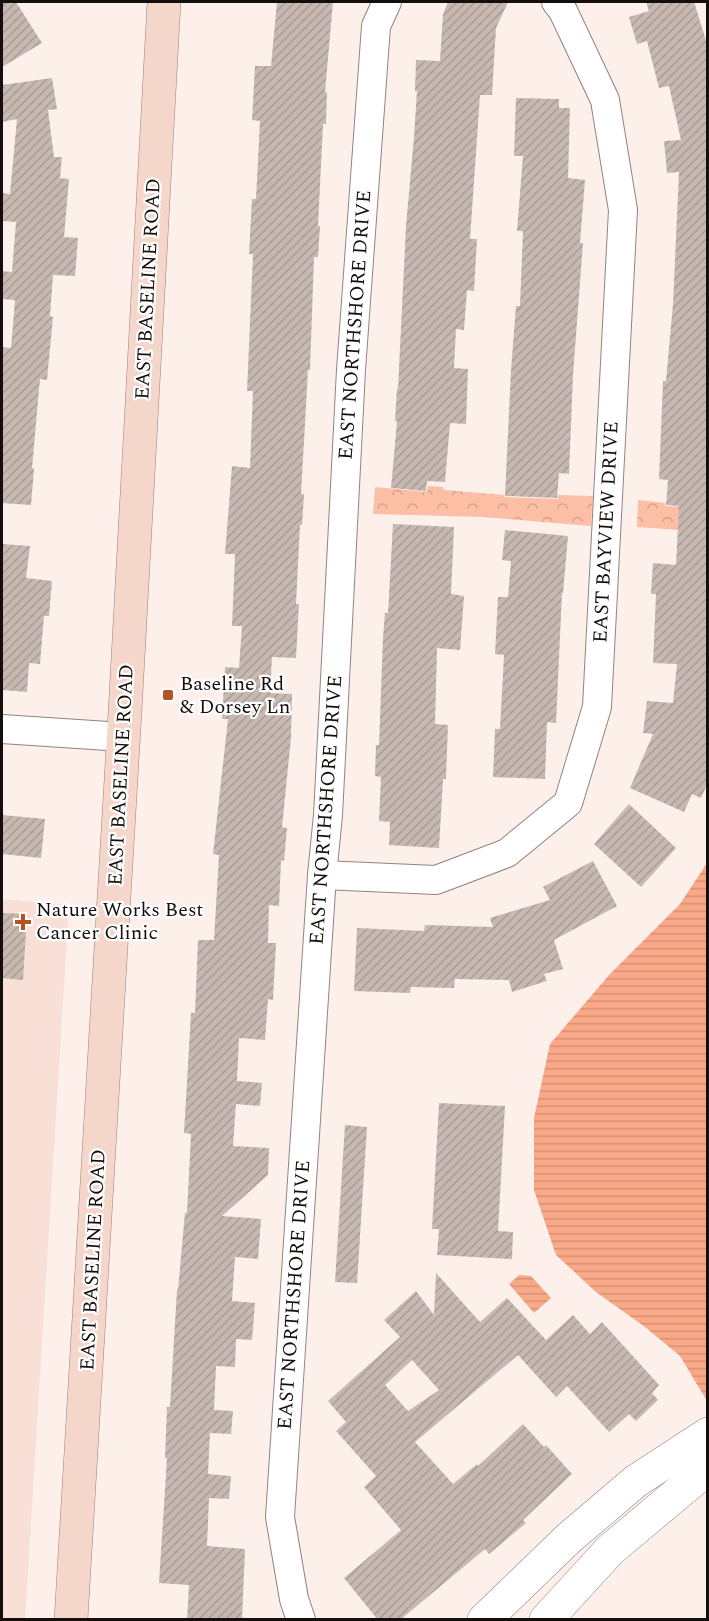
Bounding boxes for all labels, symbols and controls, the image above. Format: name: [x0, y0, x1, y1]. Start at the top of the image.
street label: EAST BASELINE ROAD: [127, 177, 169, 401]
street label: EAST NORTHSHORE DRIVE: [331, 189, 379, 461]
street label: EAST BAYVIEW DRIVE: [585, 420, 627, 644]
street label: EAST BASELINE ROAD: [100, 663, 142, 887]
place label: Baseline Rd & Dorsey Ln: [180, 669, 290, 722]
street label: EAST NORTHSHORE DRIVE: [302, 674, 350, 946]
marker: Baseline Rd & Dorsey Ln: [161, 688, 175, 702]
place label: Nature Works Best Cancer Clinic: [36, 895, 203, 948]
marker: Nature Works Best Cancer Clinic: [14, 913, 32, 931]
street label: EAST BASELINE ROAD: [72, 1148, 114, 1372]
street label: EAST NORTHSHORE DRIVE: [270, 1159, 318, 1431]

